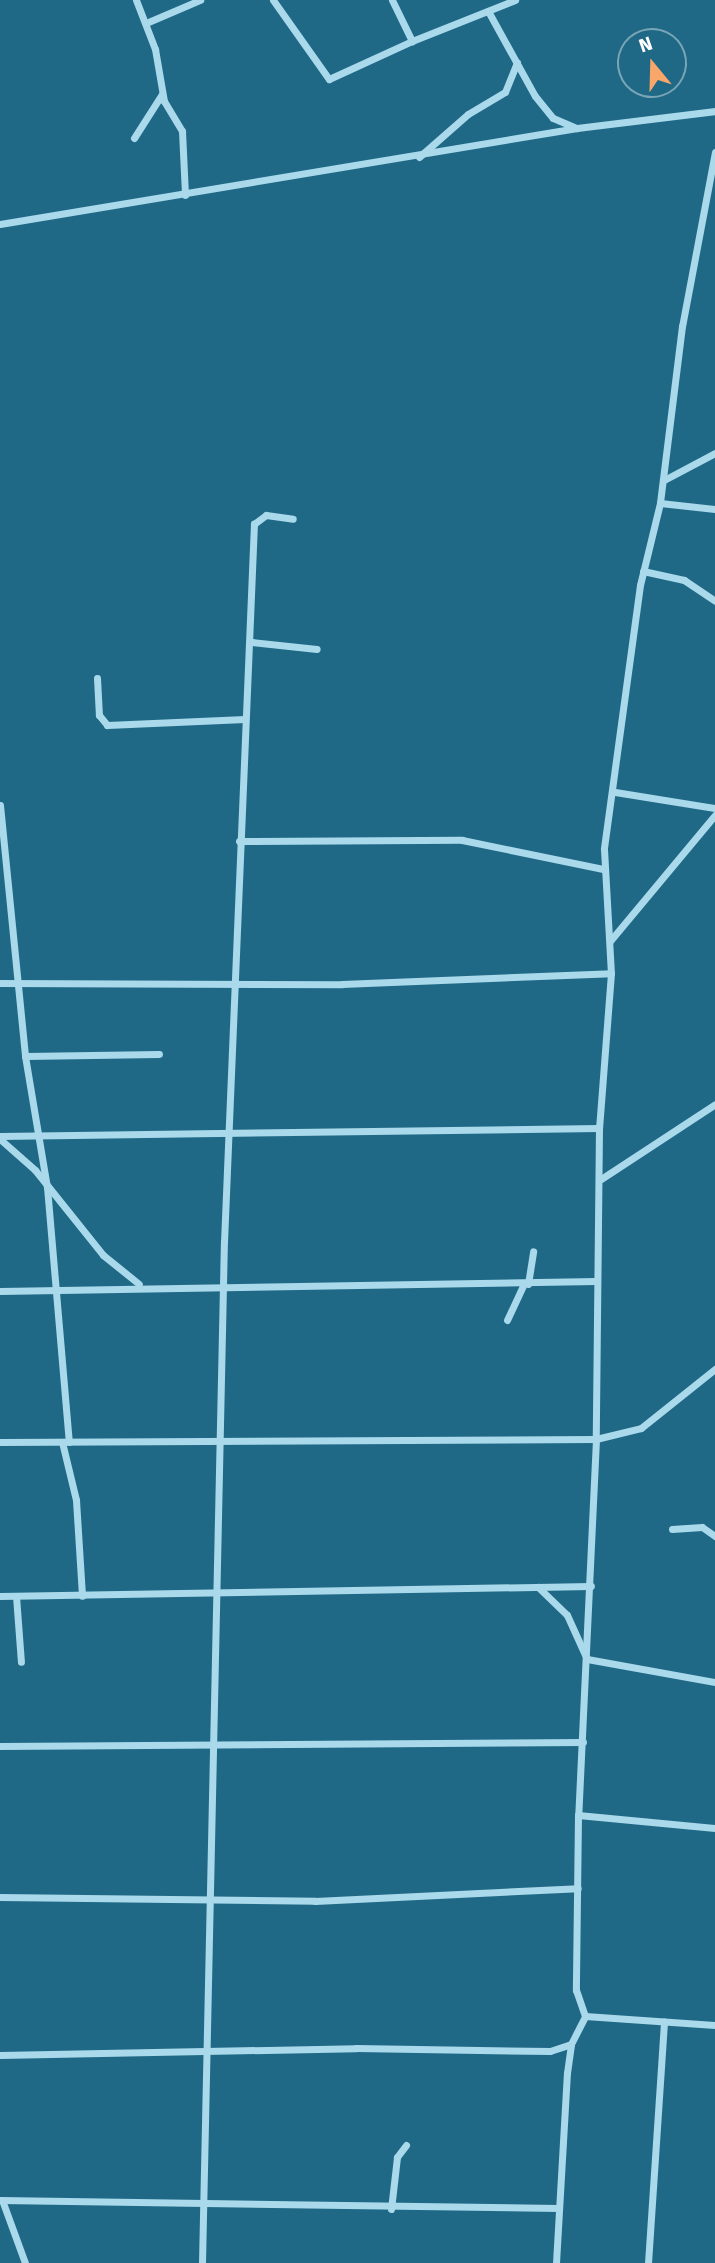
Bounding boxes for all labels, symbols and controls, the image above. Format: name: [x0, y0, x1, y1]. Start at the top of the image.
north arrow: [617, 28, 687, 98]
text: N: [636, 32, 655, 57]

